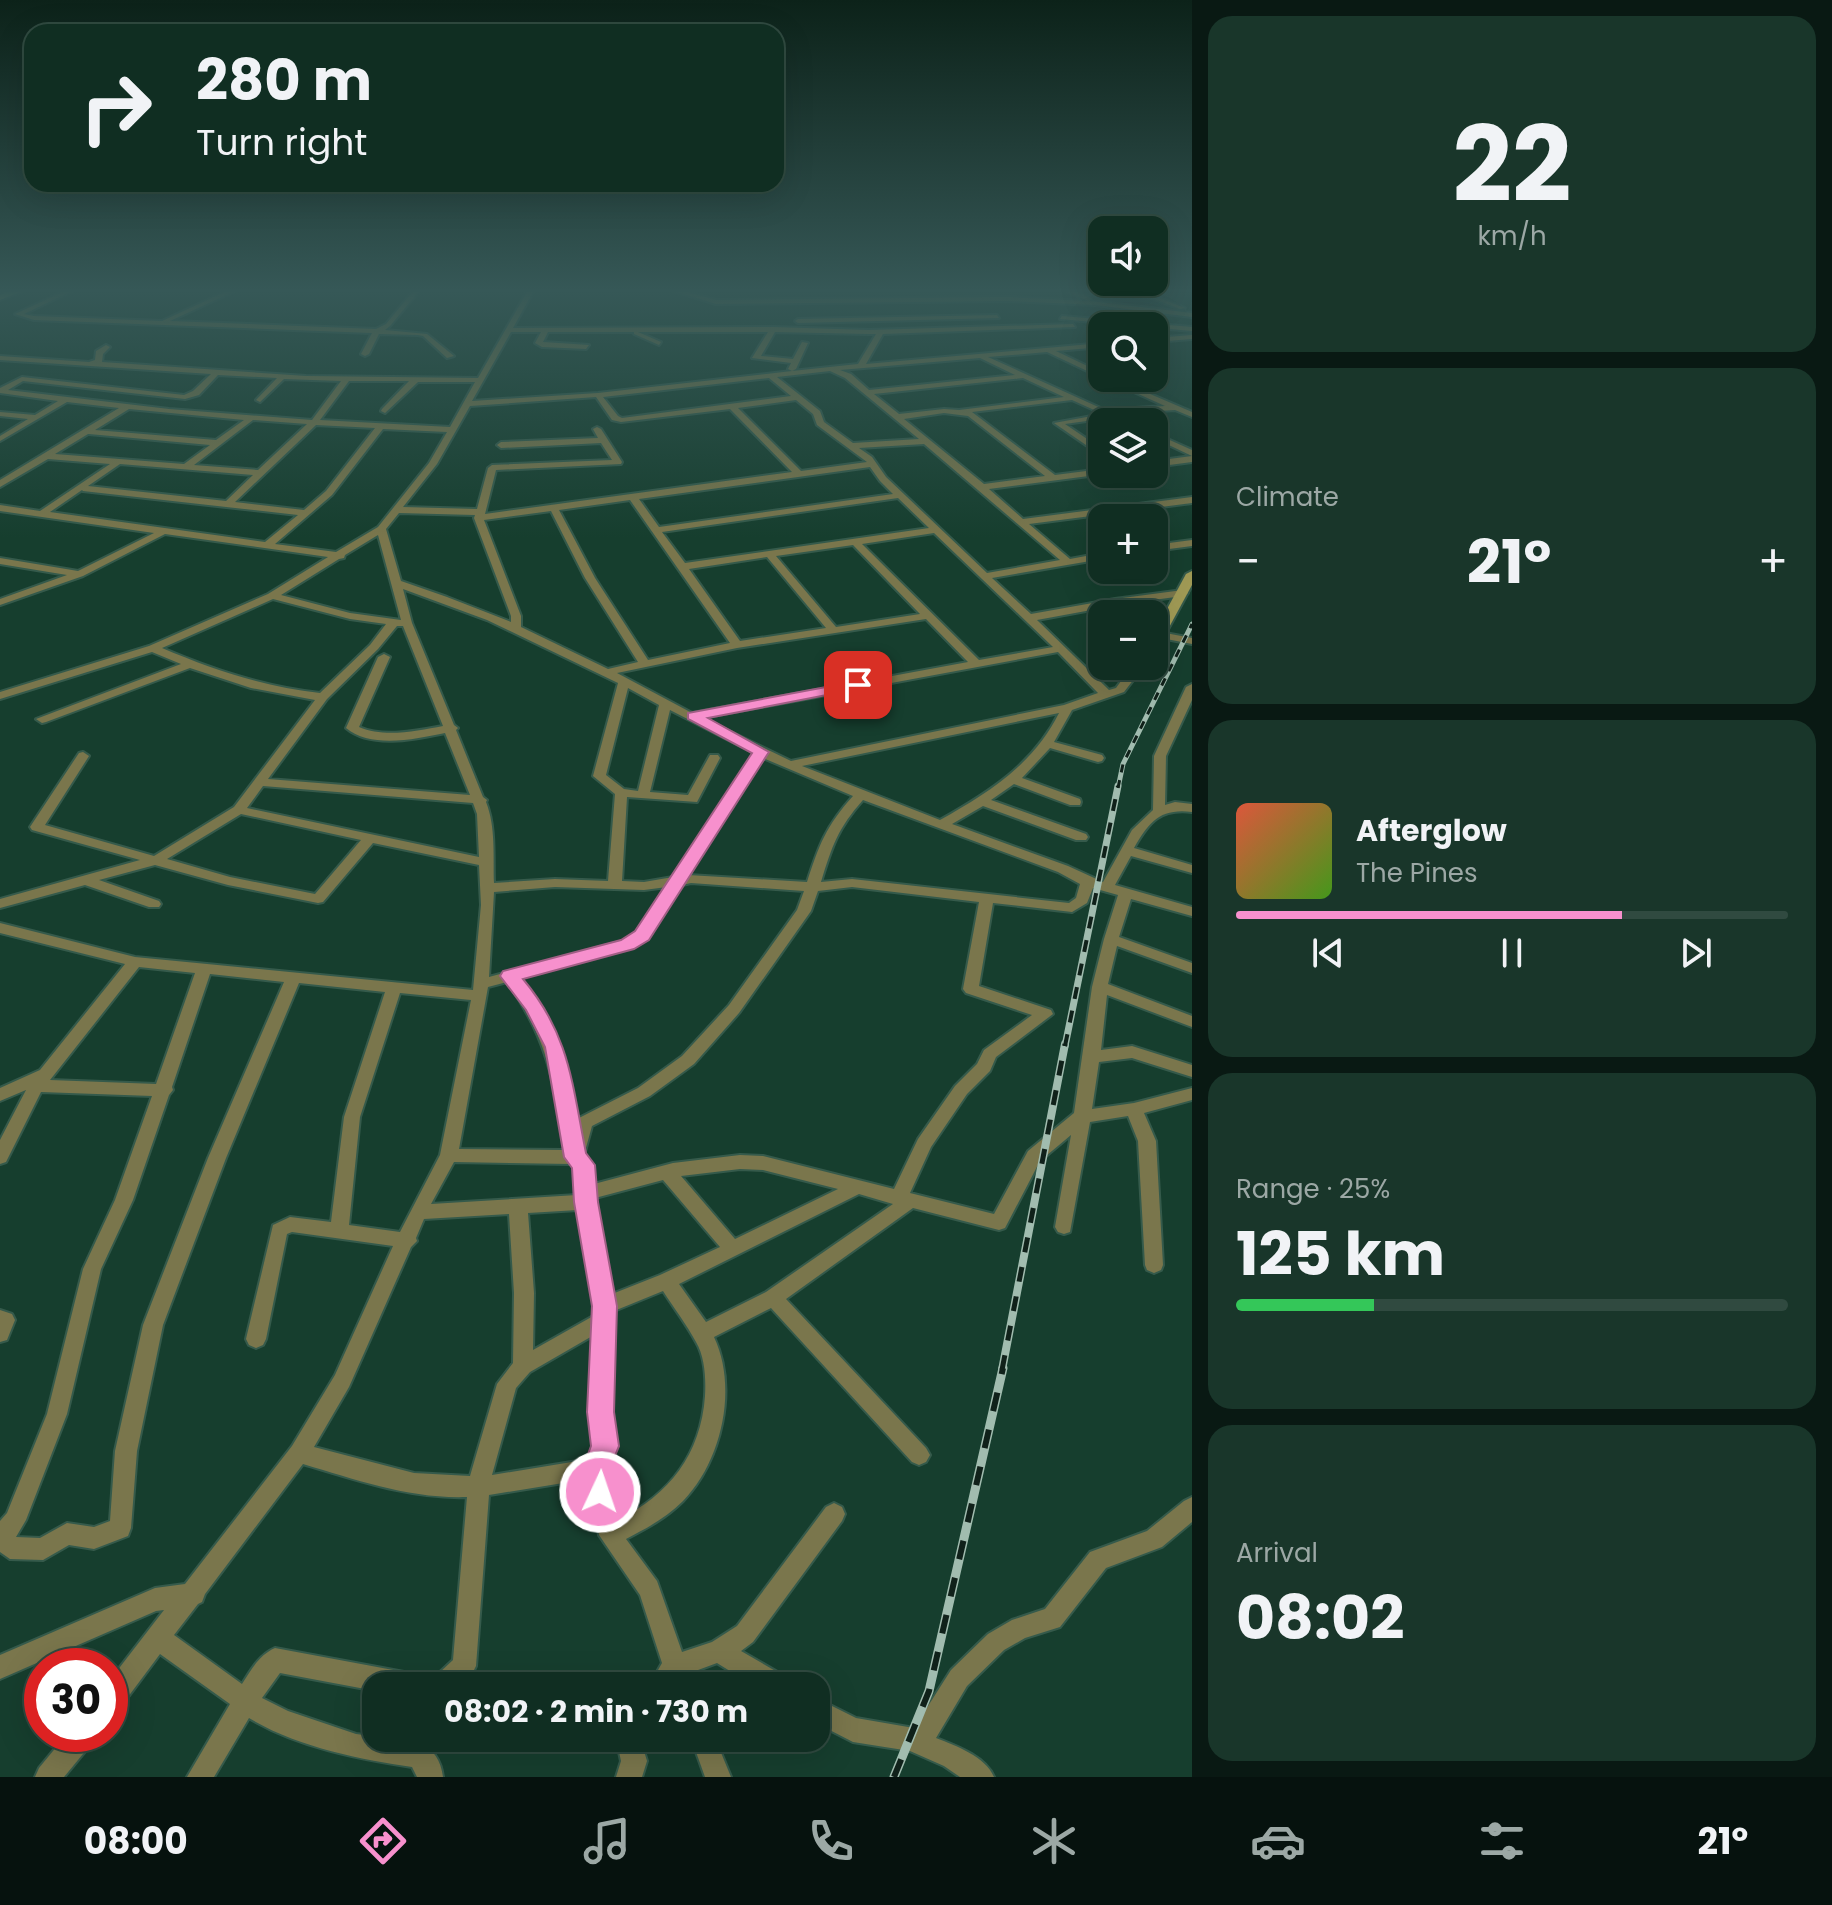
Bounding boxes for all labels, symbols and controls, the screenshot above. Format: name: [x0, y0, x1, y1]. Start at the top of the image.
text: 280 m: [196, 41, 372, 120]
icon: right: [64, 56, 168, 160]
text: 22: [1453, 92, 1571, 237]
text: Turn right: [196, 117, 367, 168]
map controls: [1088, 216, 1168, 680]
button: sound: [1088, 216, 1168, 296]
text: km/h: [1477, 218, 1547, 254]
button: search: [1088, 312, 1168, 392]
button: layers: [1088, 408, 1168, 488]
text: Climate: [1236, 479, 1339, 515]
button: +: [1088, 504, 1168, 584]
text: 21°: [1467, 520, 1551, 604]
text: −: [1236, 531, 1260, 592]
text: +: [1758, 531, 1788, 592]
button: −: [1088, 600, 1168, 680]
pin: [824, 651, 892, 719]
icon: arrive: [836, 663, 880, 707]
text: Afterglow: [1356, 809, 1507, 852]
text: The Pines: [1356, 855, 1478, 891]
icon: previous: [1306, 931, 1350, 975]
icon: pause: [1490, 931, 1534, 975]
icon: next: [1674, 931, 1718, 975]
text: Range · 25%: [1236, 1171, 1390, 1207]
text: 125 km: [1236, 1212, 1445, 1296]
position arrow: [558, 1450, 642, 1534]
text: Arrival: [1236, 1535, 1318, 1571]
text: 08:02: [1236, 1576, 1404, 1660]
speed limit sign: 30: [24, 1648, 128, 1752]
text: 08:02 · 2 min · 730 m: [444, 1690, 748, 1733]
icon: directions: [355, 1813, 411, 1869]
icon: music: [579, 1813, 635, 1869]
icon: phone: [803, 1813, 859, 1869]
icon: climate: [1026, 1813, 1082, 1869]
icon: car: [1250, 1813, 1306, 1869]
icon: filters: [1474, 1813, 1530, 1869]
text: 08:00: [84, 1816, 188, 1867]
text: 21°: [1697, 1816, 1748, 1867]

